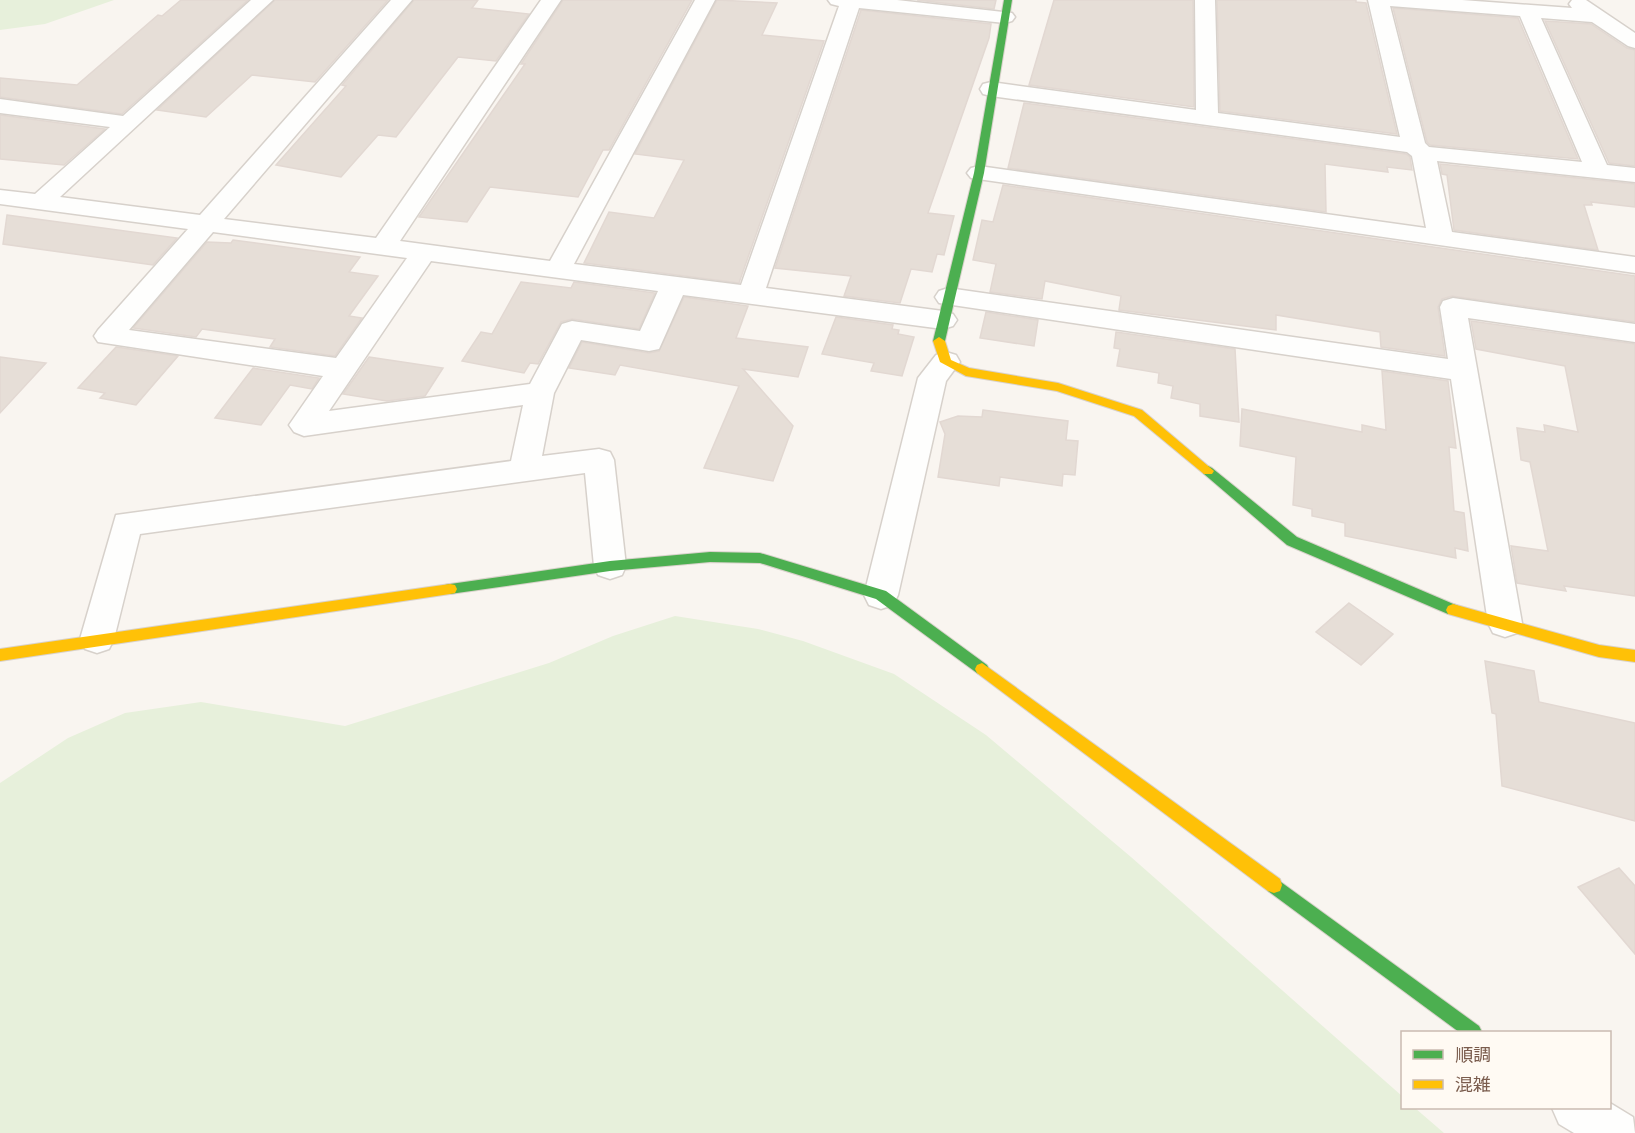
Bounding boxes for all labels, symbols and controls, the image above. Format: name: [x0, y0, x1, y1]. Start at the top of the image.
legend: [1401, 1031, 1611, 1109]
text: 順調: [1455, 1042, 1491, 1067]
text: 混雑: [1455, 1072, 1491, 1097]

